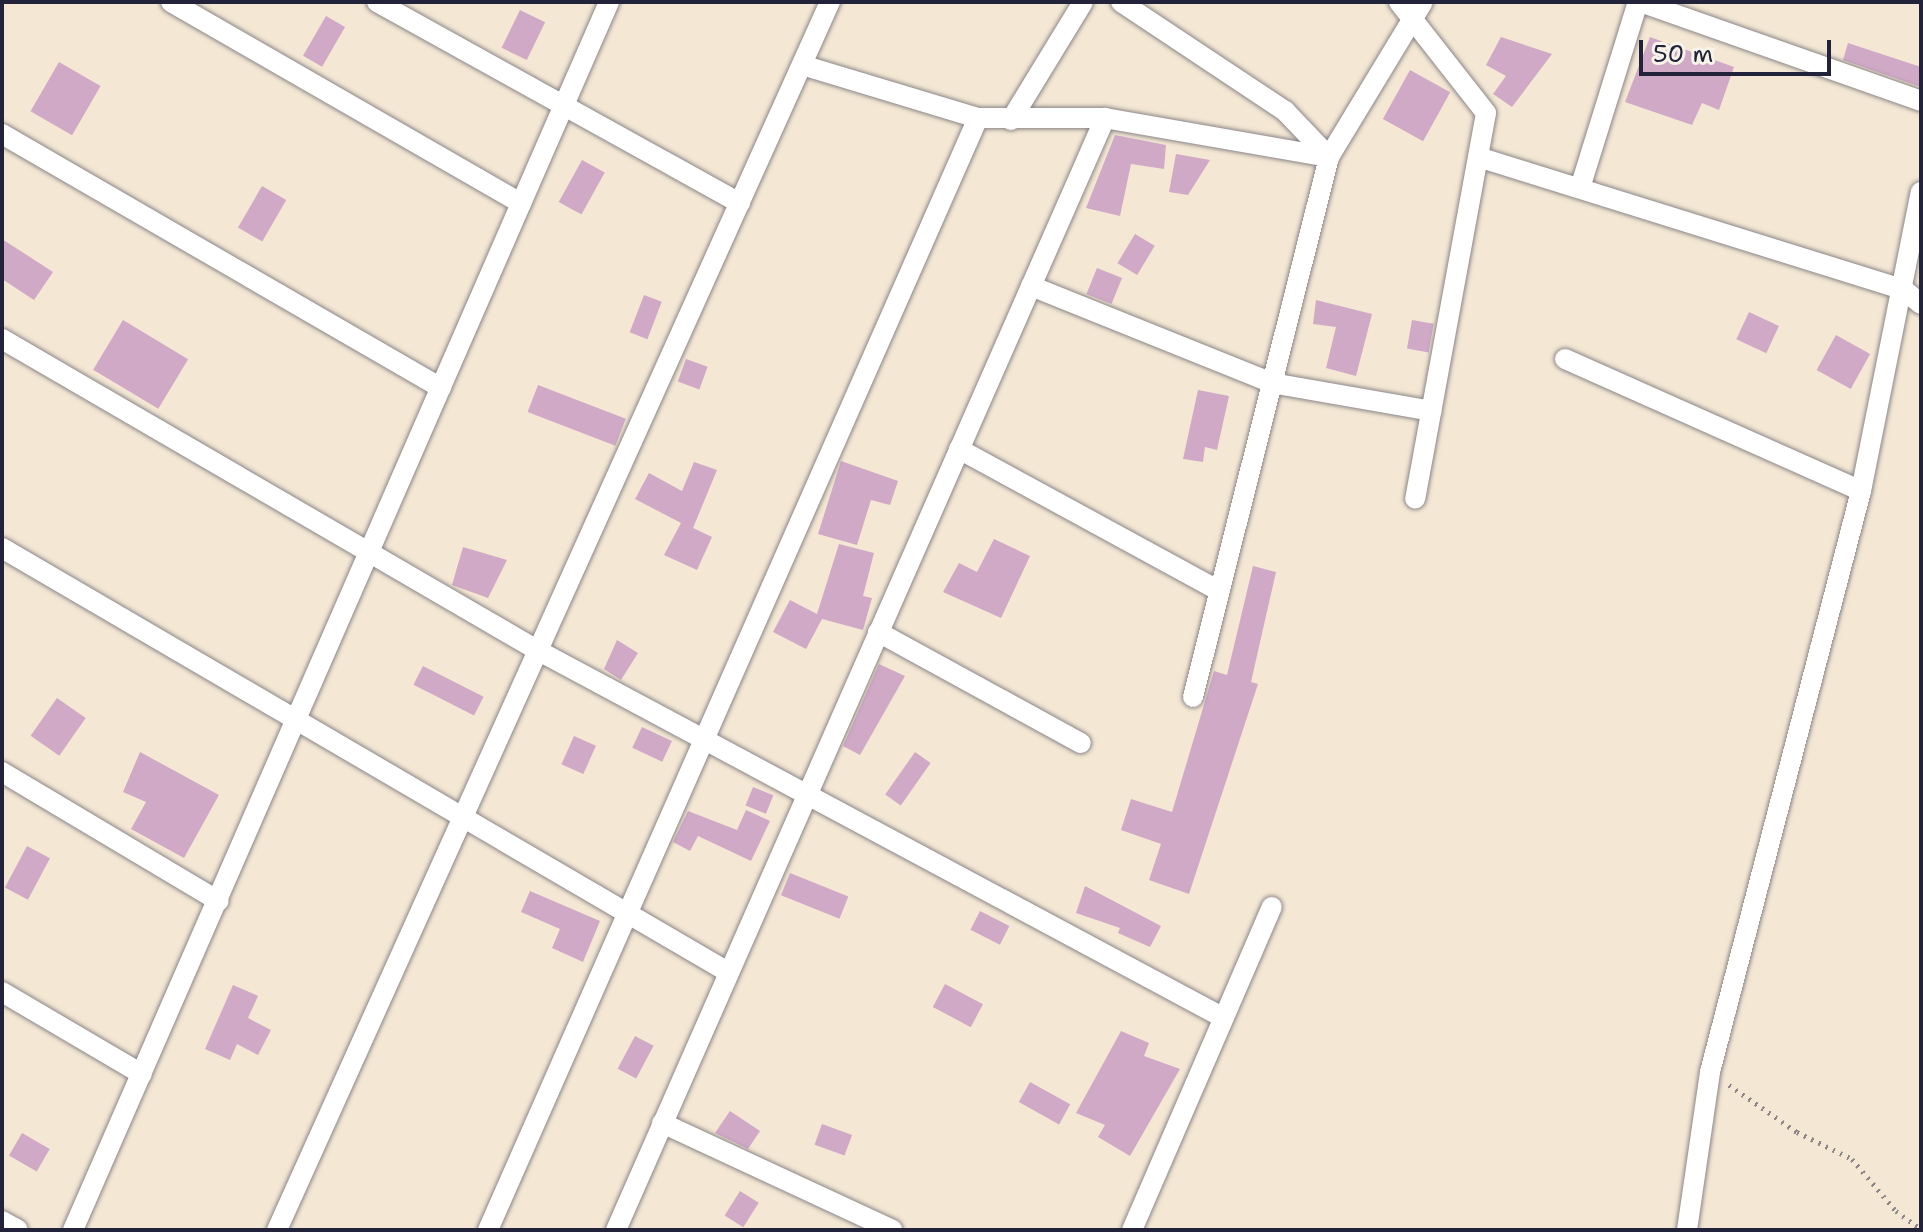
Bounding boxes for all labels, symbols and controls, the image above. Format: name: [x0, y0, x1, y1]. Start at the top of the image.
scale bar: [1643, 24, 1835, 74]
text: 50 m: [1653, 38, 1713, 70]

